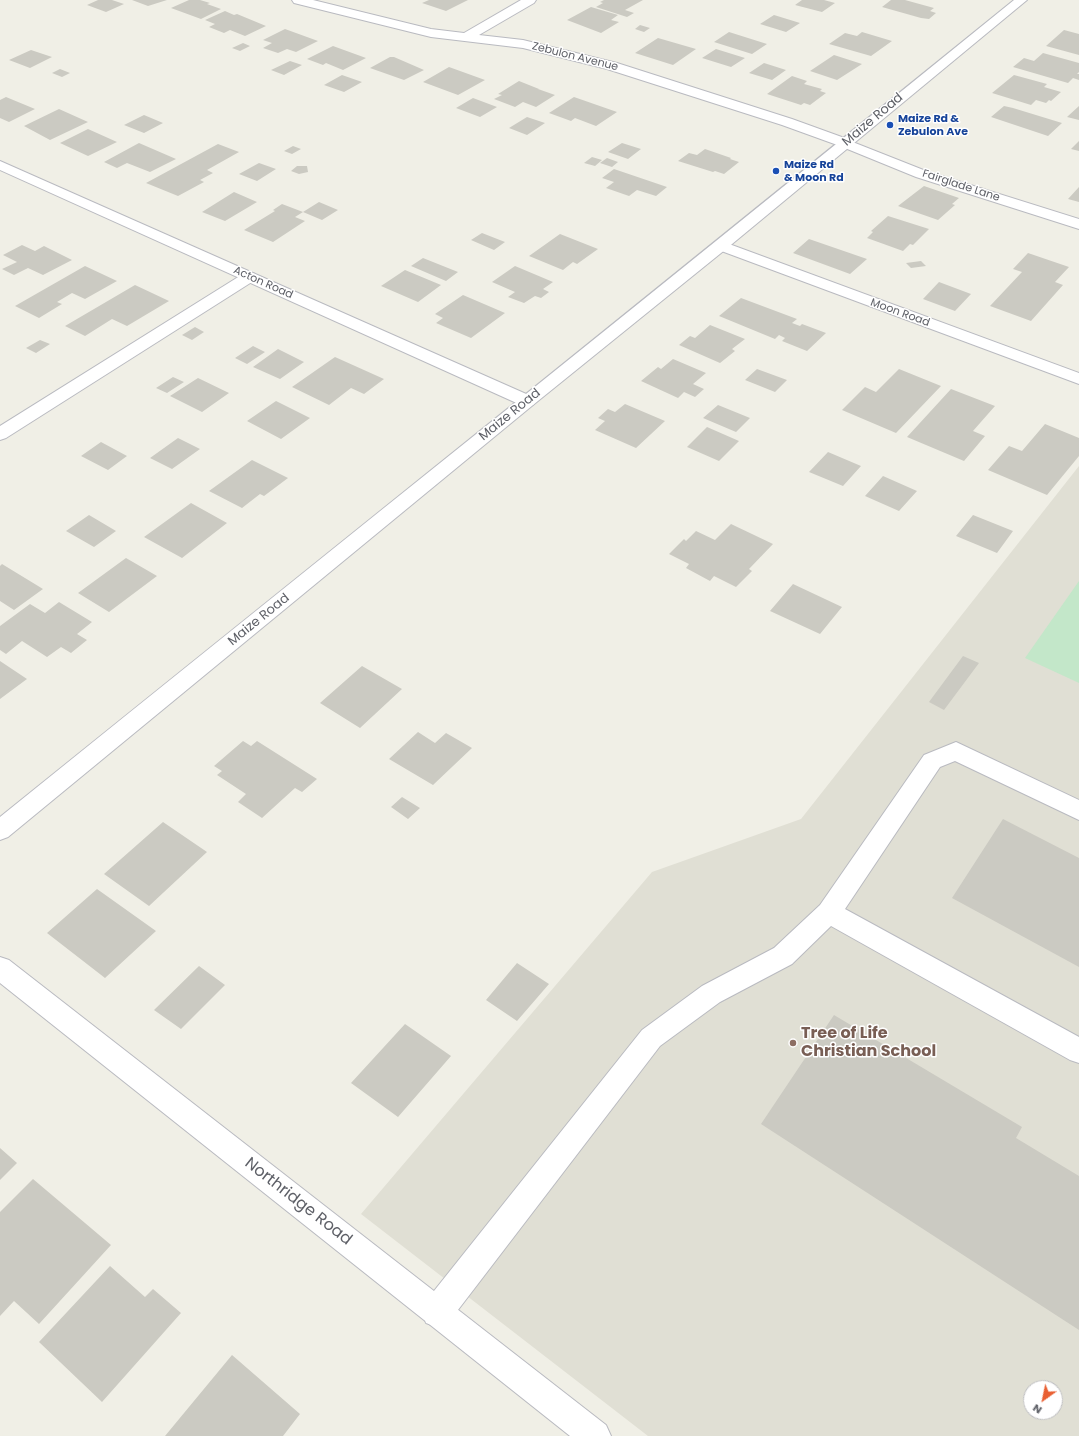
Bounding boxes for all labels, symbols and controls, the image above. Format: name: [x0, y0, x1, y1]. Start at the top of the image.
street label: Zebulon Avenue: [531, 40, 619, 74]
street label: Maize Road: [839, 90, 907, 150]
place label: Maize Rd & Zebulon Ave: [898, 112, 968, 138]
marker: Maize Rd & Zebulon Ave: [885, 120, 895, 130]
place label: Maize Rd & Moon Rd: [784, 158, 844, 184]
marker: Maize Rd & Moon Rd: [771, 166, 781, 176]
street label: Fairglade Lane: [921, 167, 1001, 205]
street label: Acton Road: [231, 264, 295, 302]
street label: Moon Road: [869, 296, 931, 330]
street label: Maize Road: [476, 386, 544, 444]
street label: Maize Road: [225, 591, 293, 649]
place label: Tree of Life Christian School: [801, 1024, 936, 1062]
marker: Tree of Life Christian School: [788, 1038, 798, 1048]
street label: Northridge Road: [241, 1154, 355, 1250]
north arrow: [1023, 1380, 1063, 1420]
text: N: [1029, 1400, 1045, 1418]

